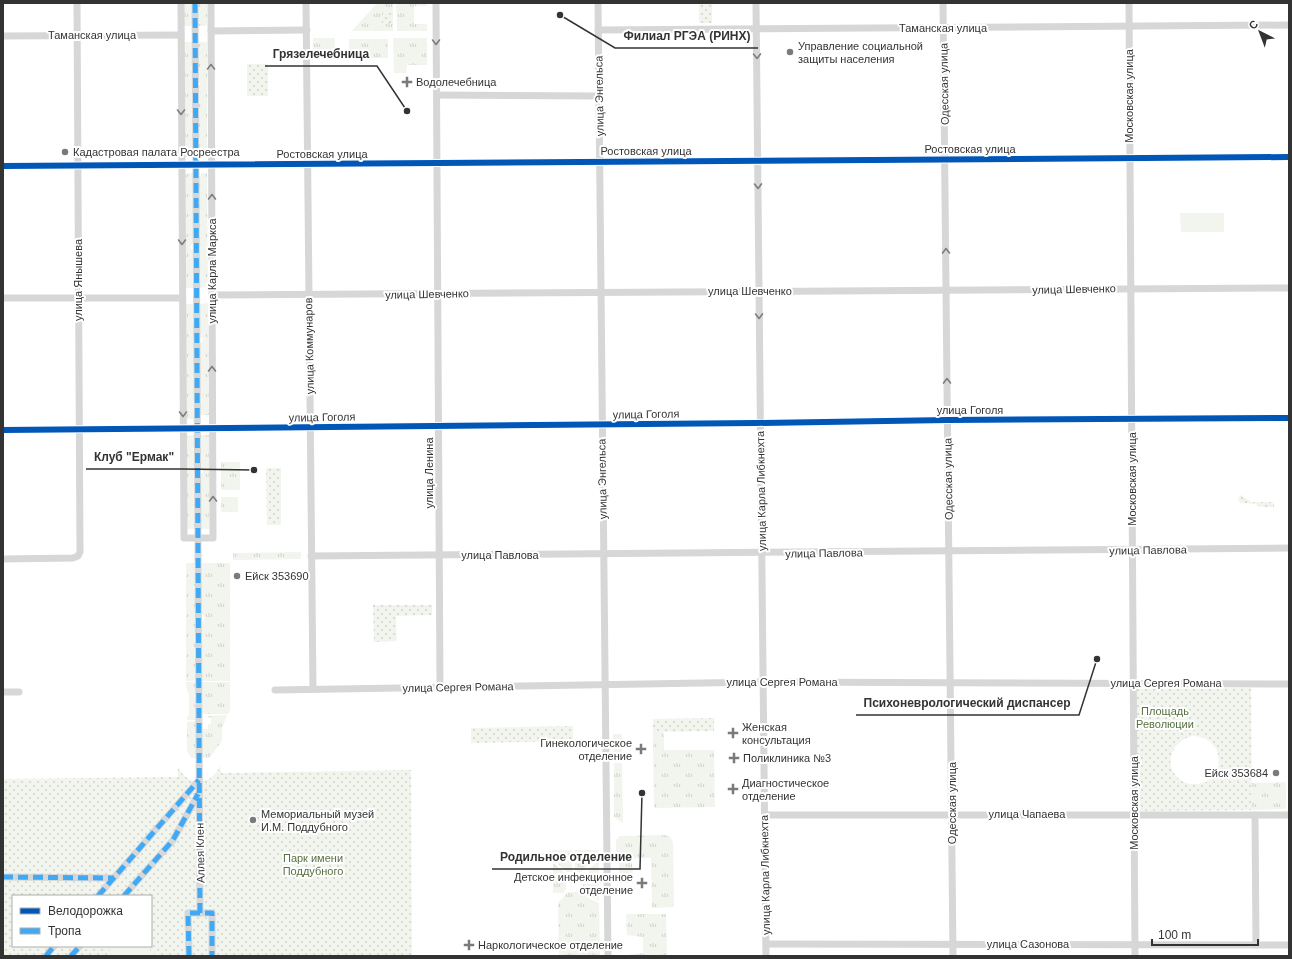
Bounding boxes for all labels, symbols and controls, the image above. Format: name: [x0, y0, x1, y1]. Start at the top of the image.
north arrow: [1240, 12, 1280, 52]
text: С: [1246, 17, 1260, 32]
street label: Таманская улица: [899, 22, 988, 34]
callout: Филиал РГЭА (РИНХ): [615, 24, 758, 48]
street label: Таманская улица: [48, 29, 137, 41]
text: Филиал РГЭА (РИНХ): [624, 29, 750, 43]
one-way arrow: [432, 39, 440, 45]
place label: Управление социальной защиты населения: [798, 40, 923, 65]
callout: Грязелечебница: [265, 42, 377, 66]
street label: Одесская улица: [937, 42, 951, 125]
text: Грязелечебница: [273, 47, 370, 61]
marker: Управление социальной защиты населения: [785, 47, 795, 57]
street label: Московская улица: [1123, 48, 1135, 143]
one-way arrow: [753, 53, 761, 59]
street label: улица Энгельса: [592, 55, 606, 136]
one-way arrow: [207, 64, 215, 70]
marker: Водолечебница: [401, 76, 413, 88]
place label: Водолечебница: [416, 76, 497, 88]
one-way arrow: [177, 109, 185, 115]
street label: Ростовская улица: [924, 143, 1016, 155]
street label: Ростовская улица: [600, 145, 692, 157]
place label: Кадастровая палата Росреестра: [73, 146, 241, 158]
marker: Кадастровая палата Росреестра: [60, 147, 70, 157]
street label: Ростовская улица: [276, 148, 368, 160]
one-way arrow: [754, 183, 762, 189]
one-way arrow: [208, 194, 216, 200]
street label: улица Карла Маркса: [206, 218, 218, 324]
street label: улица Янышева: [72, 238, 84, 321]
one-way arrow: [178, 239, 186, 245]
one-way arrow: [942, 248, 950, 254]
street label: улица Шевченко: [1032, 282, 1116, 296]
street label: улица Шевченко: [708, 285, 792, 297]
street label: улица Шевченко: [385, 287, 469, 301]
street label: улица Коммунаров: [302, 297, 316, 395]
one-way arrow: [755, 313, 763, 319]
one-way arrow: [208, 366, 216, 372]
one-way arrow: [943, 378, 951, 384]
street label: улица Гоголя: [937, 404, 1003, 416]
street label: улица Гоголя: [613, 407, 679, 421]
street label: улица Гоголя: [289, 410, 355, 424]
one-way arrow: [179, 411, 187, 417]
street label: улица Карла Либкнехта: [754, 430, 768, 551]
street label: Московская улица: [1126, 431, 1138, 526]
street label: улица Ленина: [423, 437, 435, 509]
street label: Одесская улица: [941, 437, 955, 520]
street label: улица Энгельса: [595, 438, 609, 519]
callout: Клуб "Ермак": [86, 445, 182, 469]
text: Клуб "Ермак": [94, 450, 174, 464]
one-way arrow: [209, 496, 217, 502]
street label: улица Павлова: [1109, 543, 1188, 557]
street label: улица Павлова: [785, 546, 864, 560]
street label: улица Павлова: [461, 549, 540, 561]
place label: Ейск 353690: [245, 570, 309, 582]
marker: Ейск 353690: [232, 571, 242, 581]
street label: улица Сергея Романа: [726, 676, 838, 688]
street label: улица Сергея Романа: [1110, 677, 1222, 689]
street label: улица Сергея Романа: [402, 680, 515, 694]
callout: Психоневрологический диспансер: [856, 691, 1079, 715]
text: Психоневрологический диспансер: [864, 696, 1070, 710]
park label: Площадь Революции: [1136, 705, 1194, 730]
place label: Женская консультация: [742, 721, 811, 746]
marker: Женская консультация: [727, 727, 739, 739]
place label: Гинекологическое отделение: [540, 737, 632, 762]
marker: Гинекологическое отделение: [635, 743, 647, 755]
marker: Поликлиника №3: [728, 752, 740, 764]
place label: Поликлиника №3: [743, 752, 831, 764]
street label: Московская улица: [1128, 755, 1140, 850]
street label: Одесская улица: [946, 761, 958, 844]
place label: Ейск 353684: [1204, 767, 1268, 779]
marker: Ейск 353684: [1271, 768, 1281, 778]
place label: Диагностическое отделение: [742, 777, 829, 802]
marker: Диагностическое отделение: [727, 783, 739, 795]
place label: Мемориальный музей И.М. Поддубного: [261, 808, 374, 833]
street label: улица Чапаева: [989, 808, 1066, 820]
street label: улица Карла Либкнехта: [758, 814, 772, 935]
marker: Мемориальный музей И.М. Поддубного: [248, 815, 258, 825]
street label: Аллея Клен: [193, 823, 207, 883]
callout: Родильное отделение: [492, 845, 640, 869]
text: Родильное отделение: [500, 850, 632, 864]
park label: Парк имени Поддубного: [283, 852, 343, 877]
place label: Детское инфекционное отделение: [514, 871, 633, 896]
marker: Детское инфекционное отделение: [636, 877, 648, 889]
legend: [12, 895, 152, 947]
text: Велодорожка: [48, 904, 123, 918]
scale bar: [1152, 921, 1258, 947]
text: Тропа: [48, 924, 82, 938]
text: 100 m: [1158, 928, 1191, 942]
street label: улица Сазонова: [987, 938, 1070, 950]
marker: Наркологическое отделение: [463, 939, 475, 951]
place label: Наркологическое отделение: [478, 939, 623, 951]

